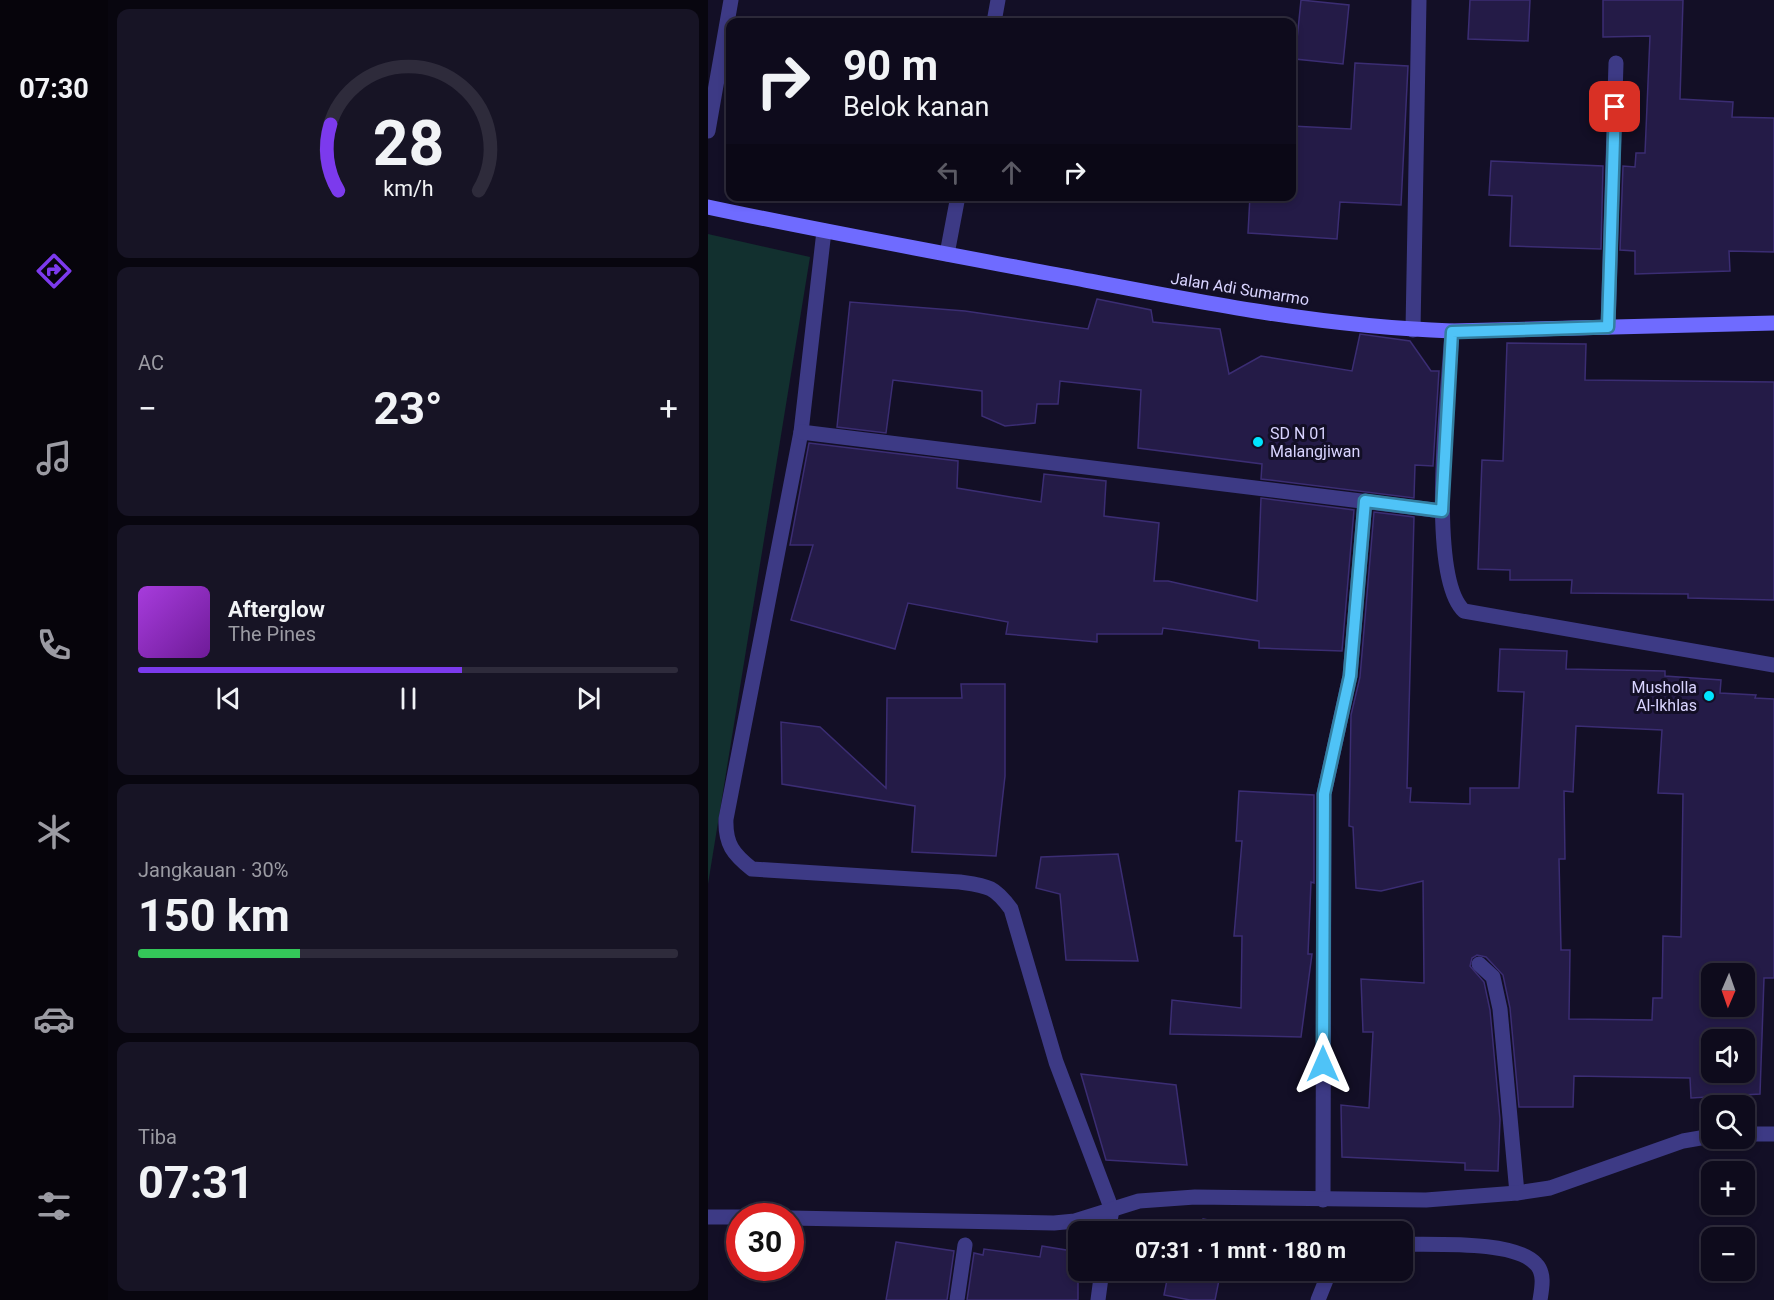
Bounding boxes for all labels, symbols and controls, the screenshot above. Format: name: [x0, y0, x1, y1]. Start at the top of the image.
text: 90 m: [843, 41, 938, 90]
icon: right: [744, 42, 822, 120]
text: 07:30: [19, 73, 89, 105]
pin: [1589, 81, 1640, 132]
icon: arrive: [1598, 90, 1631, 123]
text: Belok kanan: [843, 91, 989, 123]
text: 28: [372, 107, 444, 180]
icon: left: [932, 156, 965, 189]
icon: ahead: [995, 156, 1028, 189]
icon: right: [1058, 156, 1091, 189]
text: km/h: [383, 176, 433, 201]
icon: directions: [33, 250, 75, 292]
street label: Jalan Adi Sumarmo: [1169, 269, 1311, 309]
text: AC: [138, 351, 164, 375]
text: 23°: [373, 382, 443, 435]
text: −: [138, 389, 157, 428]
text: +: [659, 389, 678, 428]
place label: SD N 01 Malangjiwan: [1270, 424, 1360, 461]
marker: SD N 01 Malangjiwan: [1251, 435, 1265, 449]
icon: music: [33, 437, 75, 479]
text: Afterglow: [228, 597, 325, 622]
text: The Pines: [228, 622, 316, 646]
icon: phone: [33, 624, 75, 666]
place label: Musholla Al-Ikhlas: [1632, 678, 1697, 715]
icon: previous: [212, 682, 245, 715]
icon: pause: [392, 682, 425, 715]
icon: next: [572, 682, 605, 715]
marker: Musholla Al-Ikhlas: [1702, 689, 1716, 703]
icon: climate: [33, 811, 75, 853]
text: Jangkauan · 30%: [138, 858, 288, 882]
text: 150 km: [138, 889, 290, 942]
north arrow: [1701, 963, 1755, 1017]
map controls: [1701, 963, 1755, 1281]
icon: car: [33, 998, 75, 1040]
button: sound: [1701, 1029, 1755, 1083]
position arrow: [1291, 1032, 1355, 1096]
button: search: [1701, 1095, 1755, 1149]
text: Tiba: [138, 1125, 177, 1149]
text: 07:31: [138, 1156, 254, 1209]
button: +: [1701, 1161, 1755, 1215]
icon: filters: [33, 1185, 75, 1227]
speed limit sign: 30: [726, 1203, 804, 1281]
button: −: [1701, 1227, 1755, 1281]
text: 07:31 · 1 mnt · 180 m: [1135, 1238, 1346, 1263]

